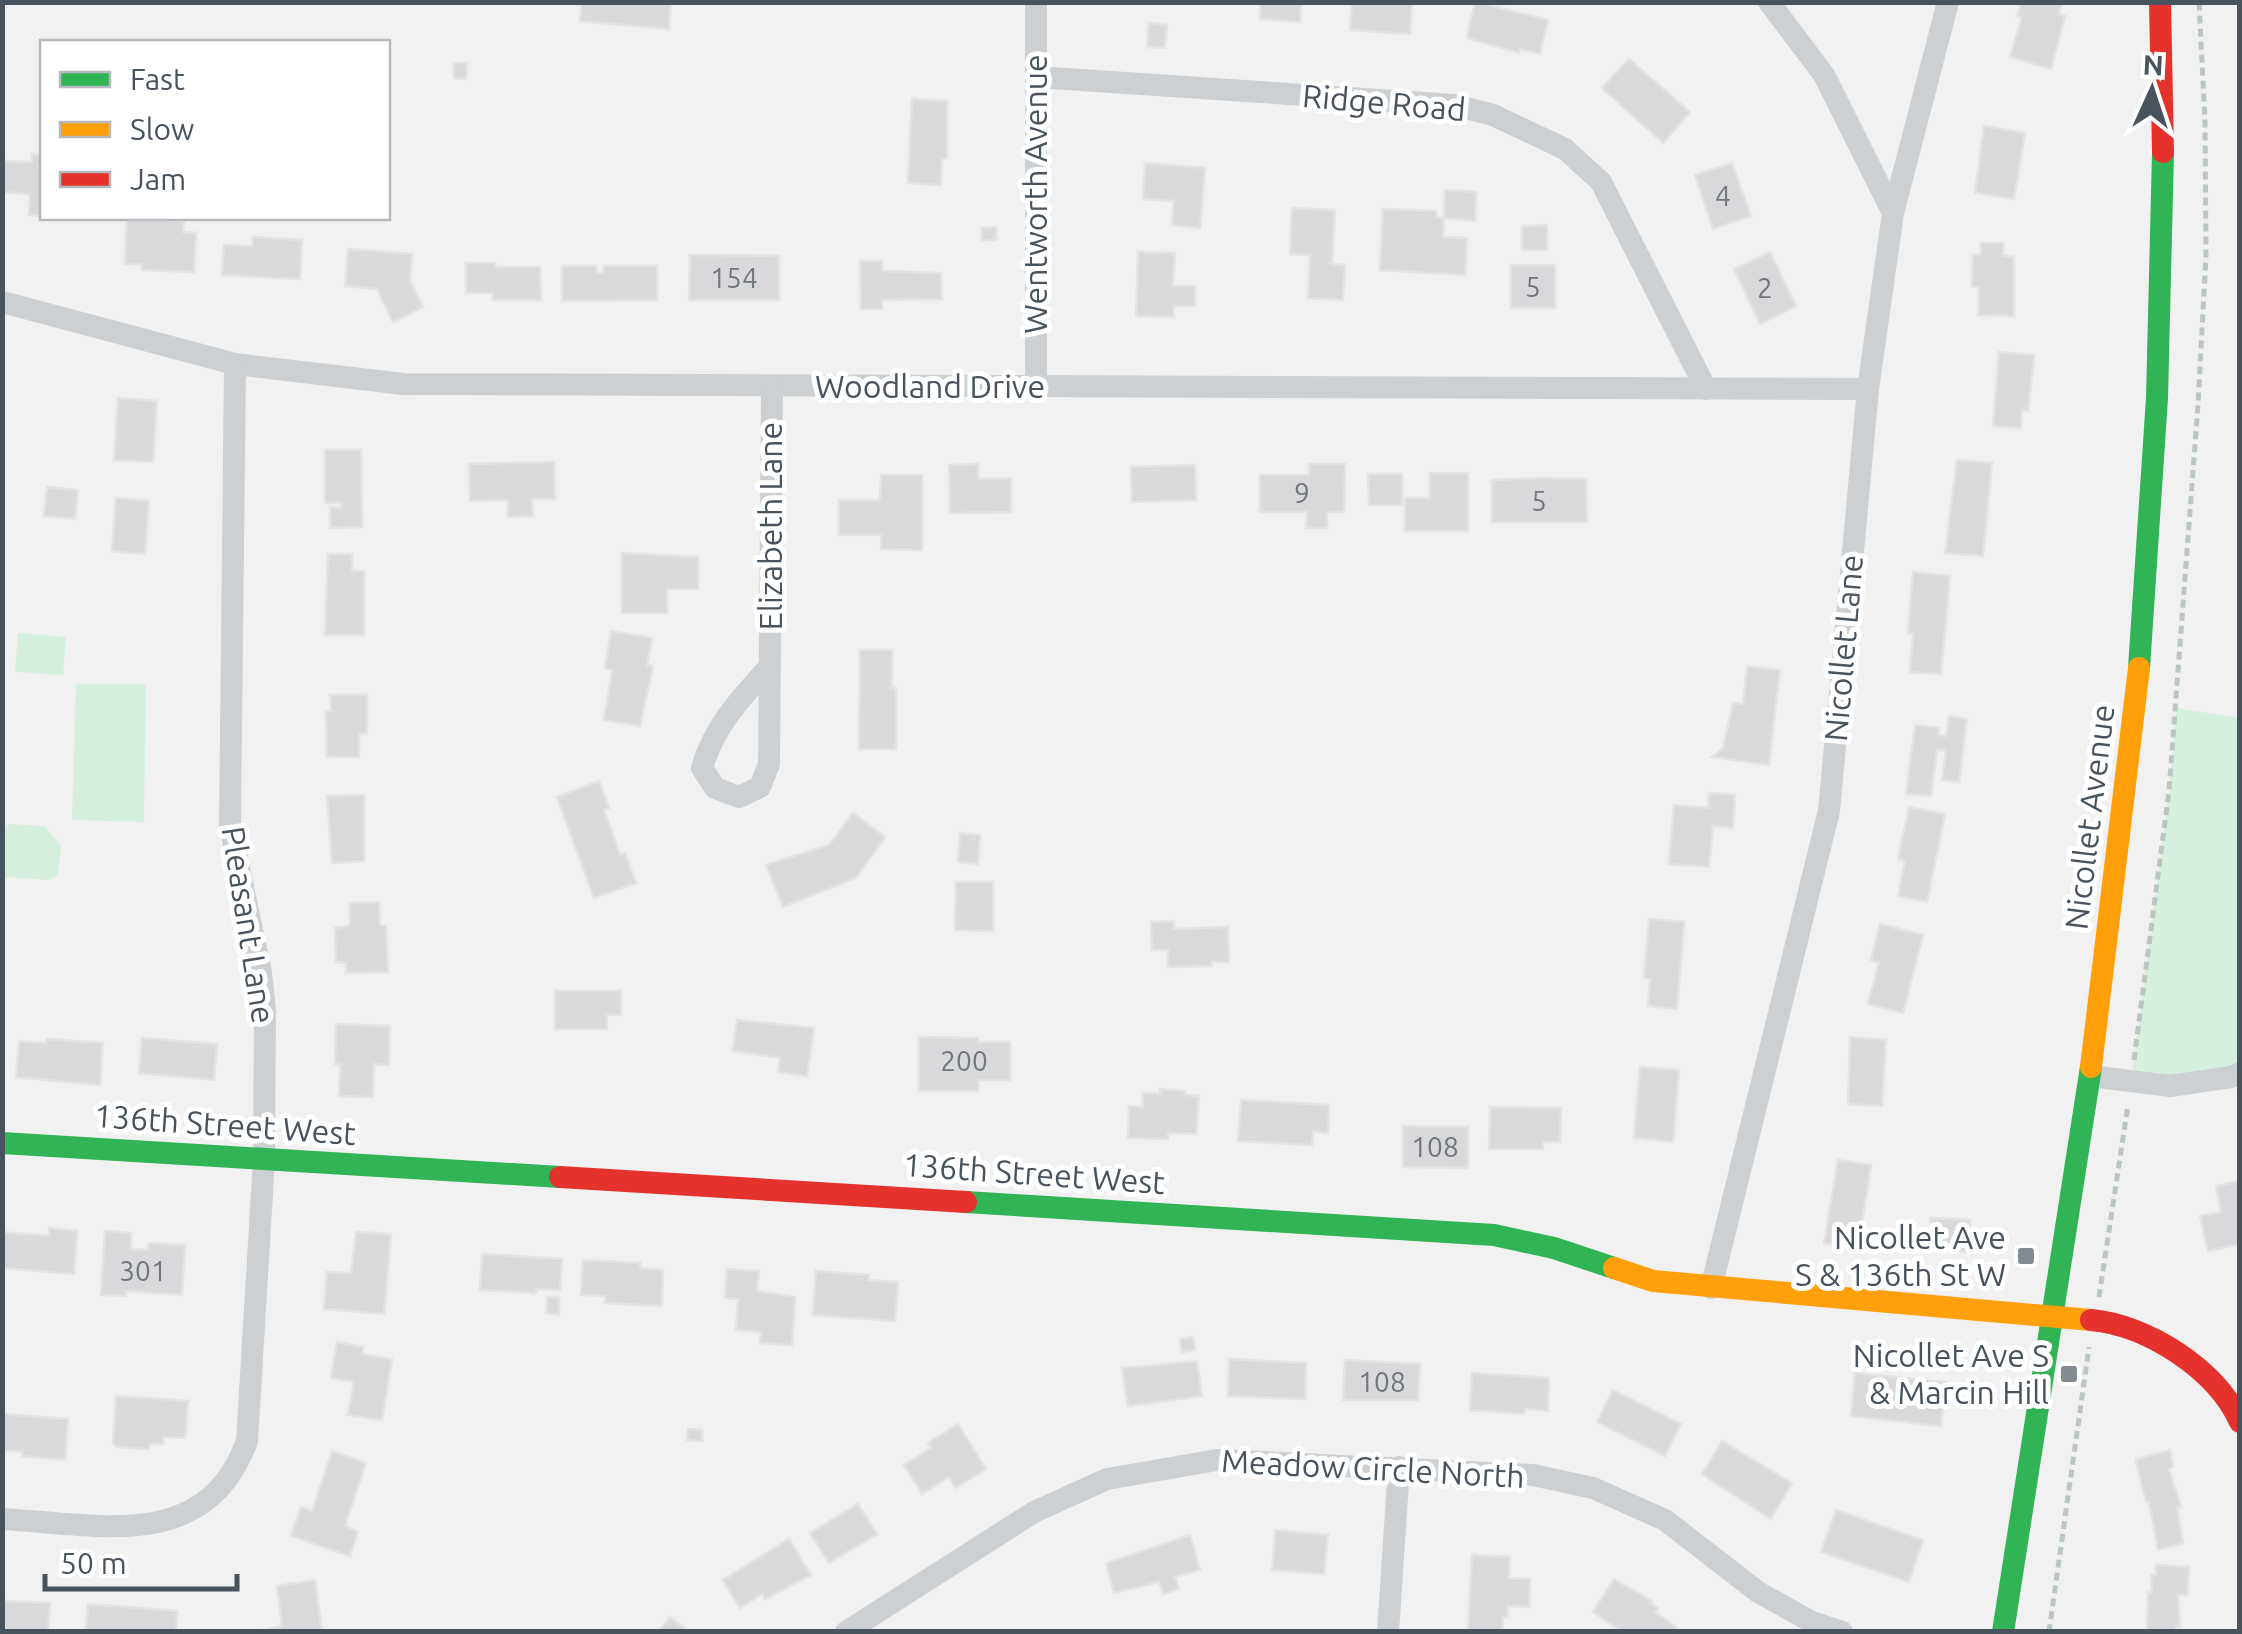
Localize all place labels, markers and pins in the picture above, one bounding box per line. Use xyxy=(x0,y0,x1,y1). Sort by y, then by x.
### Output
place label: Nicollet Ave S & 136th St W xyxy=(1795,1219,2006,1292)
marker: Nicollet Ave S & 136th St W xyxy=(2015,1245,2037,1267)
place label: Nicollet Ave S & Marcin Hill xyxy=(1853,1337,2049,1410)
marker: Nicollet Ave S & Marcin Hill xyxy=(2058,1363,2080,1385)

